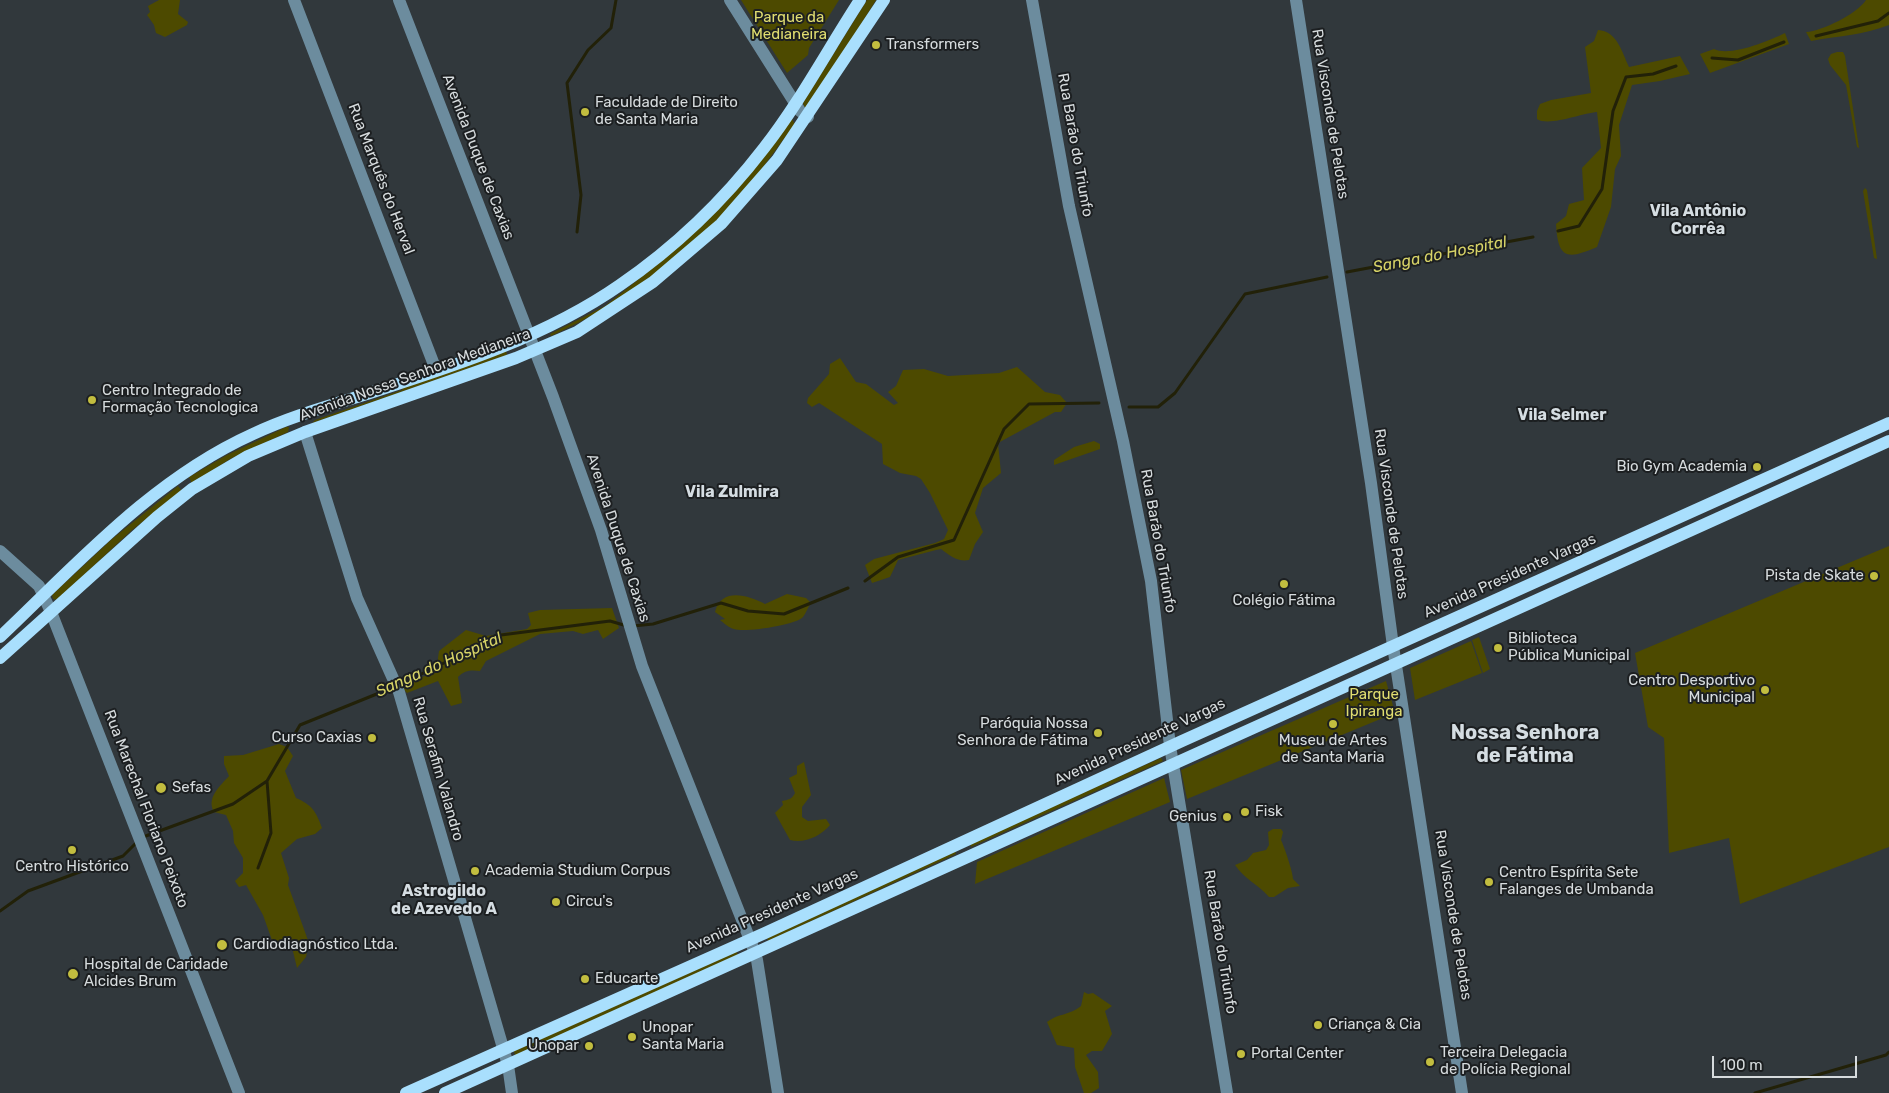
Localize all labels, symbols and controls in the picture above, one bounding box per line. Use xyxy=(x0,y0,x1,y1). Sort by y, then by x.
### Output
park label: Parque da Medianeira xyxy=(751,9,827,44)
street label: Rua Visconde de Pelotas xyxy=(1308,28,1352,200)
place label: Transformers xyxy=(886,36,979,54)
marker: Transformers xyxy=(870,39,882,51)
street label: Avenida Duque de Caxias xyxy=(438,72,518,242)
street label: Rua Barão do Triunfo xyxy=(1054,72,1096,218)
place label: Faculdade de Direito de Santa Maria xyxy=(595,94,738,129)
street label: Rua Marquês do Herval xyxy=(344,101,418,257)
marker: Faculdade de Direito de Santa Maria xyxy=(579,106,591,118)
district label: Vila Antônio Corrêa xyxy=(1650,201,1746,239)
water label: Sanga do Hospital xyxy=(1371,233,1509,277)
street label: Avenida Nossa Senhora Medianeira xyxy=(297,325,533,425)
place label: Centro Integrado de Formação Tecnologica xyxy=(102,382,258,417)
marker: Centro Integrado de Formação Tecnologica xyxy=(86,394,98,406)
district label: Vila Selmer xyxy=(1517,405,1607,425)
street label: Rua Visconde de Pelotas xyxy=(1370,428,1412,600)
street label: Avenida Duque de Caxias xyxy=(582,452,654,624)
place label: Bio Gym Academia xyxy=(1616,458,1747,476)
marker: Bio Gym Academia xyxy=(1751,461,1763,473)
street label: Rua Barão do Triunfo xyxy=(1137,468,1179,614)
district label: Vila Zulmira xyxy=(685,482,779,502)
street label: Avenida Presidente Vargas xyxy=(1421,530,1599,622)
place label: Pista de Skate xyxy=(1765,567,1864,585)
marker: Pista de Skate xyxy=(1868,570,1880,582)
marker: Colégio Fátima xyxy=(1278,578,1290,590)
place label: Colégio Fátima xyxy=(1232,592,1336,610)
water label: Sanga do Hospital xyxy=(373,629,505,701)
place label: Biblioteca Pública Municipal xyxy=(1508,630,1630,665)
marker: Biblioteca Pública Municipal xyxy=(1492,642,1504,654)
place label: Centro Desportivo Municipal xyxy=(1628,672,1755,707)
marker: Centro Desportivo Municipal xyxy=(1759,684,1771,696)
park label: Parque Ipiranga xyxy=(1346,686,1402,721)
street label: Avenida Presidente Vargas xyxy=(1052,694,1228,790)
street label: Rua Serafim Valandro xyxy=(409,695,467,843)
street label: Rua Marechal Floriano Peixoto xyxy=(100,708,192,910)
place label: Paróquia Nossa Senhora de Fátima xyxy=(957,715,1088,750)
marker: Museu de Artes de Santa Maria xyxy=(1327,718,1339,730)
district label: Nossa Senhora de Fátima xyxy=(1451,721,1599,768)
marker: Paróquia Nossa Senhora de Fátima xyxy=(1092,727,1104,739)
place label: Curso Caxias xyxy=(271,729,362,747)
marker: Curso Caxias xyxy=(366,732,378,744)
place label: Museu de Artes de Santa Maria xyxy=(1279,732,1387,767)
place label: Sefas xyxy=(172,779,211,797)
marker: Sefas xyxy=(154,781,168,795)
place label: Fisk xyxy=(1255,803,1283,821)
marker: Fisk xyxy=(1239,806,1251,818)
place label: Genius xyxy=(1169,808,1217,826)
marker: Genius xyxy=(1221,811,1233,823)
street label: Rua Visconde de Pelotas xyxy=(1431,829,1475,1001)
marker: Centro Histórico xyxy=(66,844,78,856)
place label: Centro Histórico xyxy=(15,858,129,876)
place label: Academia Studium Corpus xyxy=(485,862,671,880)
place label: Centro Espírita Sete Falanges de Umbanda xyxy=(1499,864,1654,899)
marker: Academia Studium Corpus xyxy=(469,865,481,877)
street label: Avenida Presidente Vargas xyxy=(683,865,861,957)
street label: Rua Barão do Triunfo xyxy=(1200,869,1240,1015)
marker: Centro Espírita Sete Falanges de Umbanda xyxy=(1483,876,1495,888)
district label: Astrogildo de Azevedo A xyxy=(391,881,497,919)
place label: Circu's xyxy=(566,893,613,911)
marker: Circu's xyxy=(550,896,562,908)
place label: Cardiodiagnóstico Ltda. xyxy=(233,936,398,954)
marker: Cardiodiagnóstico Ltda. xyxy=(215,938,229,952)
place label: Hospital de Caridade Alcides Brum xyxy=(84,956,228,991)
marker: Hospital de Caridade Alcides Brum xyxy=(66,967,80,981)
place label: Educarte xyxy=(595,970,658,988)
marker: Educarte xyxy=(579,973,591,985)
place label: Criança & Cia xyxy=(1328,1016,1421,1034)
place label: Unopar Santa Maria xyxy=(642,1019,724,1054)
marker: Criança & Cia xyxy=(1312,1019,1324,1031)
marker: Unopar Santa Maria xyxy=(626,1031,638,1043)
place label: Unopar xyxy=(528,1037,579,1055)
marker: Unopar xyxy=(583,1040,595,1052)
place label: Terceira Delegacia de Polícia Regional xyxy=(1440,1044,1571,1079)
place label: Portal Center xyxy=(1251,1045,1344,1063)
scale bar xyxy=(1714,1046,1859,1078)
marker: Portal Center xyxy=(1235,1048,1247,1060)
marker: Terceira Delegacia de Polícia Regional xyxy=(1424,1056,1436,1068)
text: 100 m xyxy=(1720,1056,1762,1074)

